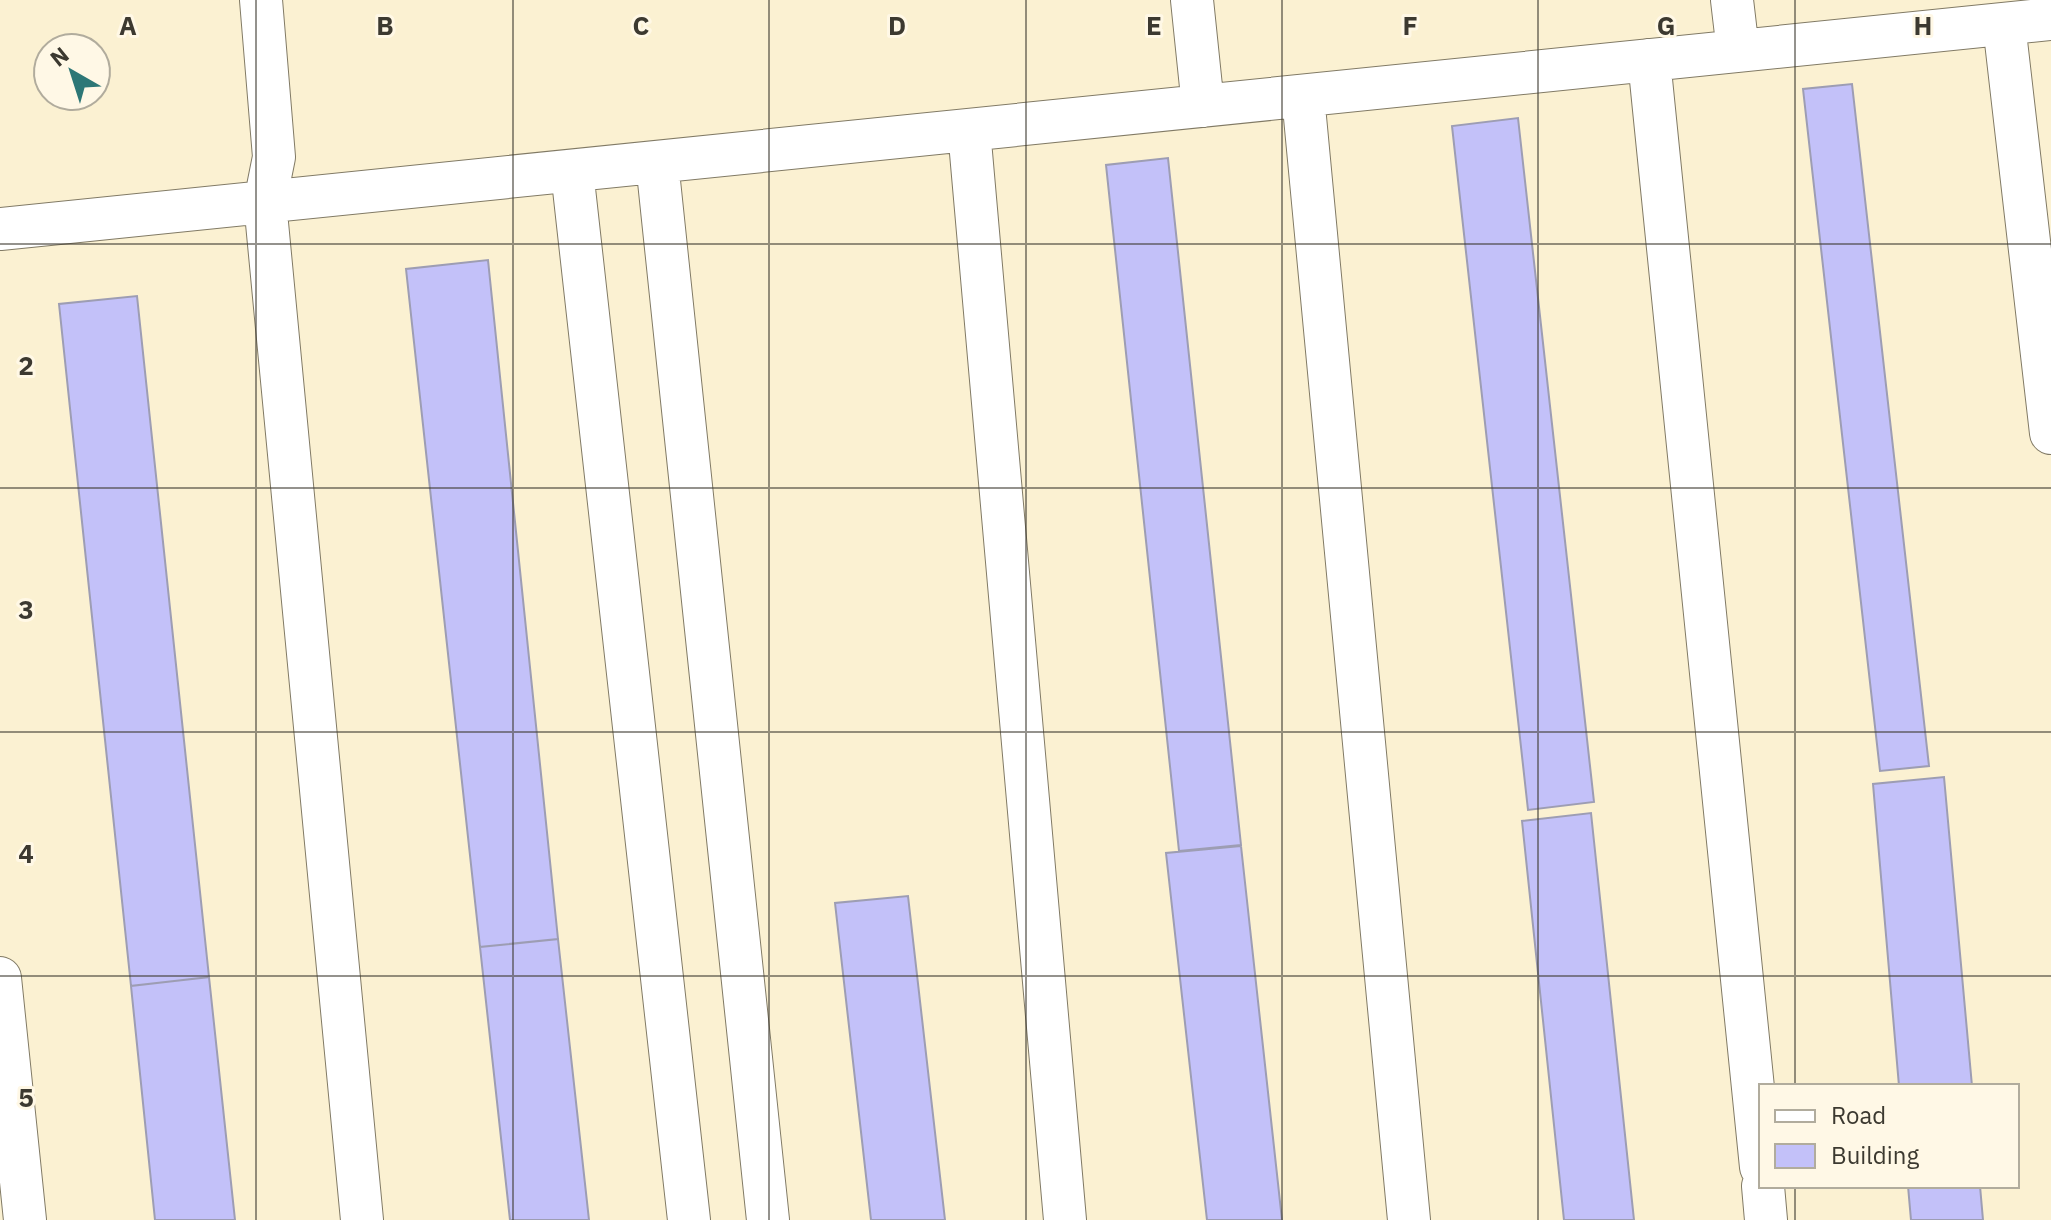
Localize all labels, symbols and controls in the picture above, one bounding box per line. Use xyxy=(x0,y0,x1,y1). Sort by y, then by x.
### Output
text: A xyxy=(119,8,137,42)
text: B xyxy=(376,8,394,42)
text: C xyxy=(633,8,650,42)
text: D xyxy=(888,8,906,42)
text: E xyxy=(1146,8,1162,42)
text: F xyxy=(1402,8,1418,42)
text: G xyxy=(1657,8,1675,42)
text: H xyxy=(1914,8,1932,42)
north arrow xyxy=(32,32,112,112)
text: N xyxy=(44,40,74,72)
text: 2 xyxy=(18,348,34,382)
text: 3 xyxy=(18,592,34,626)
text: 4 xyxy=(18,836,34,870)
text: 5 xyxy=(18,1080,34,1114)
legend xyxy=(1759,1084,2019,1188)
text: Road xyxy=(1831,1099,1886,1131)
text: Building xyxy=(1831,1139,1919,1171)

